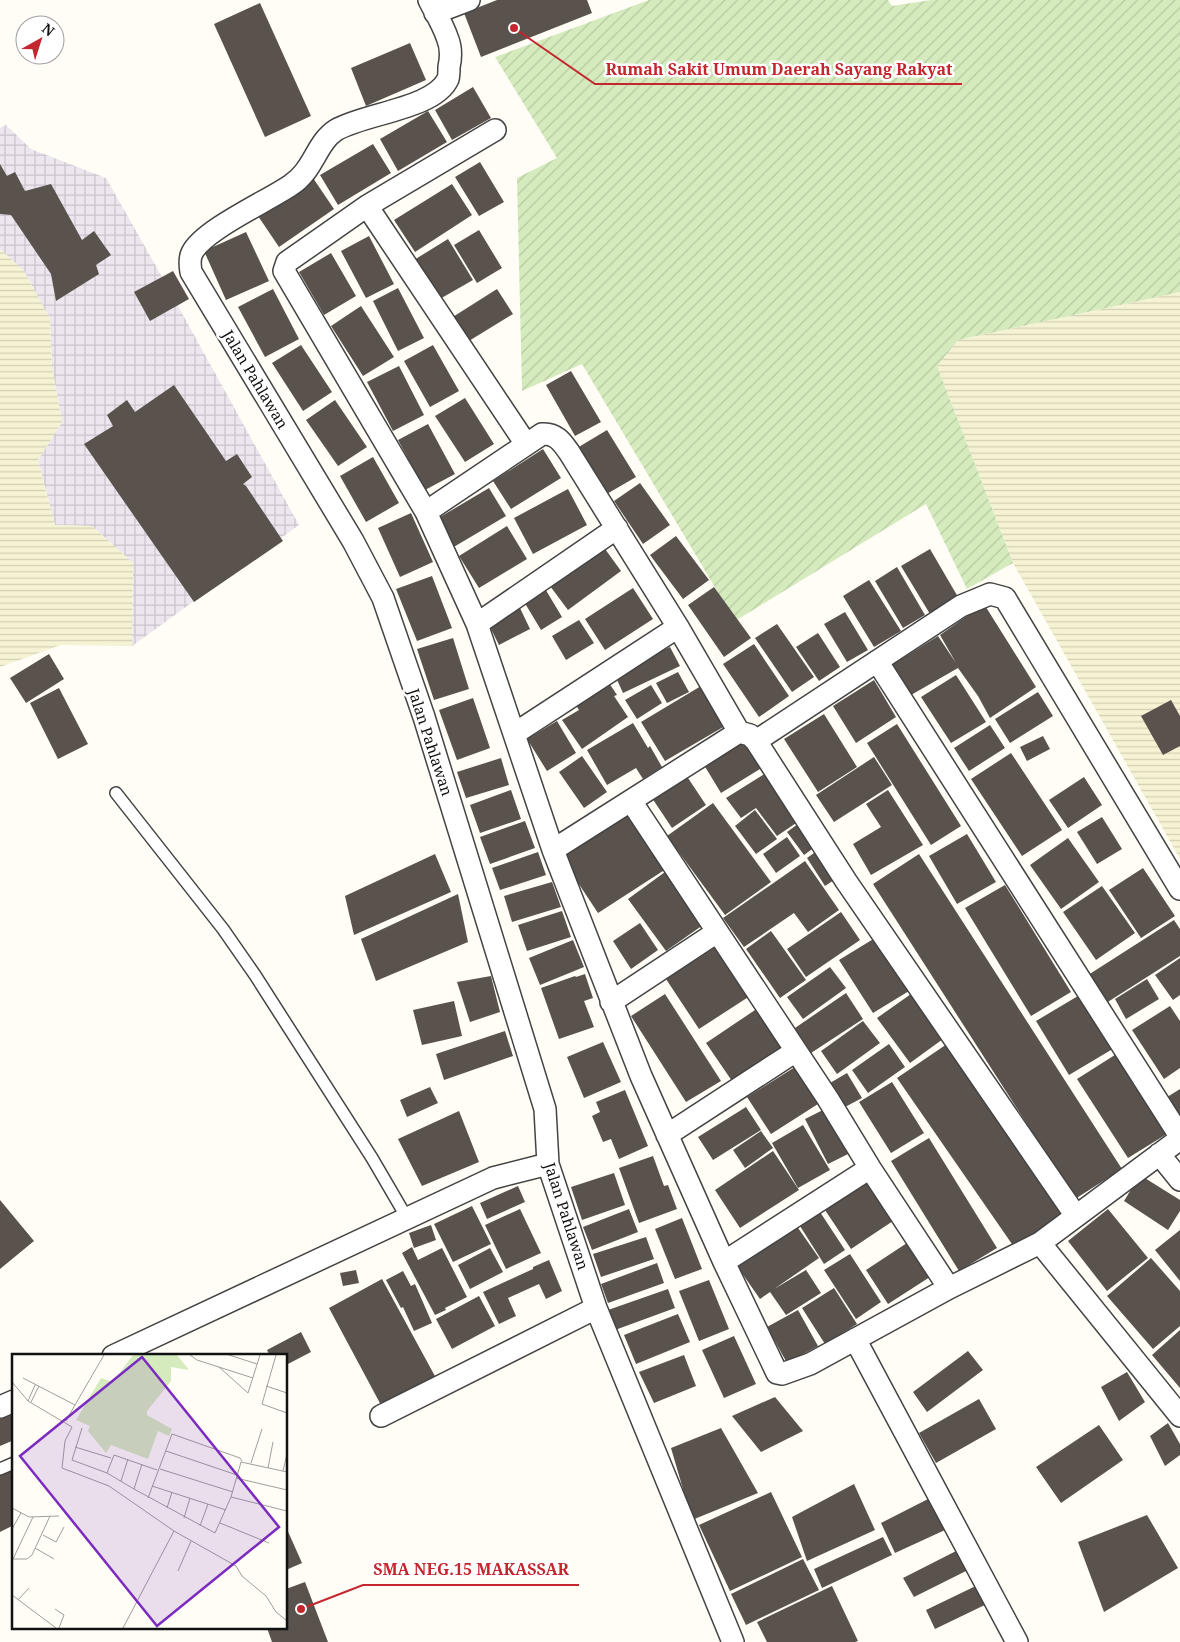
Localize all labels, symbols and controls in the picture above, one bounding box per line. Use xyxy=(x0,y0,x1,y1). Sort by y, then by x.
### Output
north arrow xyxy=(15,15,65,65)
text: N xyxy=(38,19,59,40)
callout: Rumah Sakit Umum Daerah Sayang Rakyat xyxy=(595,53,962,84)
text: Rumah Sakit Umum Daerah Sayang Rakyat xyxy=(605,58,953,80)
street label: Jalan Pahlawan xyxy=(218,325,293,432)
street label: Jalan Pahlawan xyxy=(404,685,458,798)
street label: Jalan Pahlawan xyxy=(540,1159,594,1272)
inset map xyxy=(12,1354,288,1630)
callout: SMA NEG.15 MAKASSAR xyxy=(363,1554,579,1585)
text: SMA NEG.15 MAKASSAR xyxy=(373,1558,569,1580)

